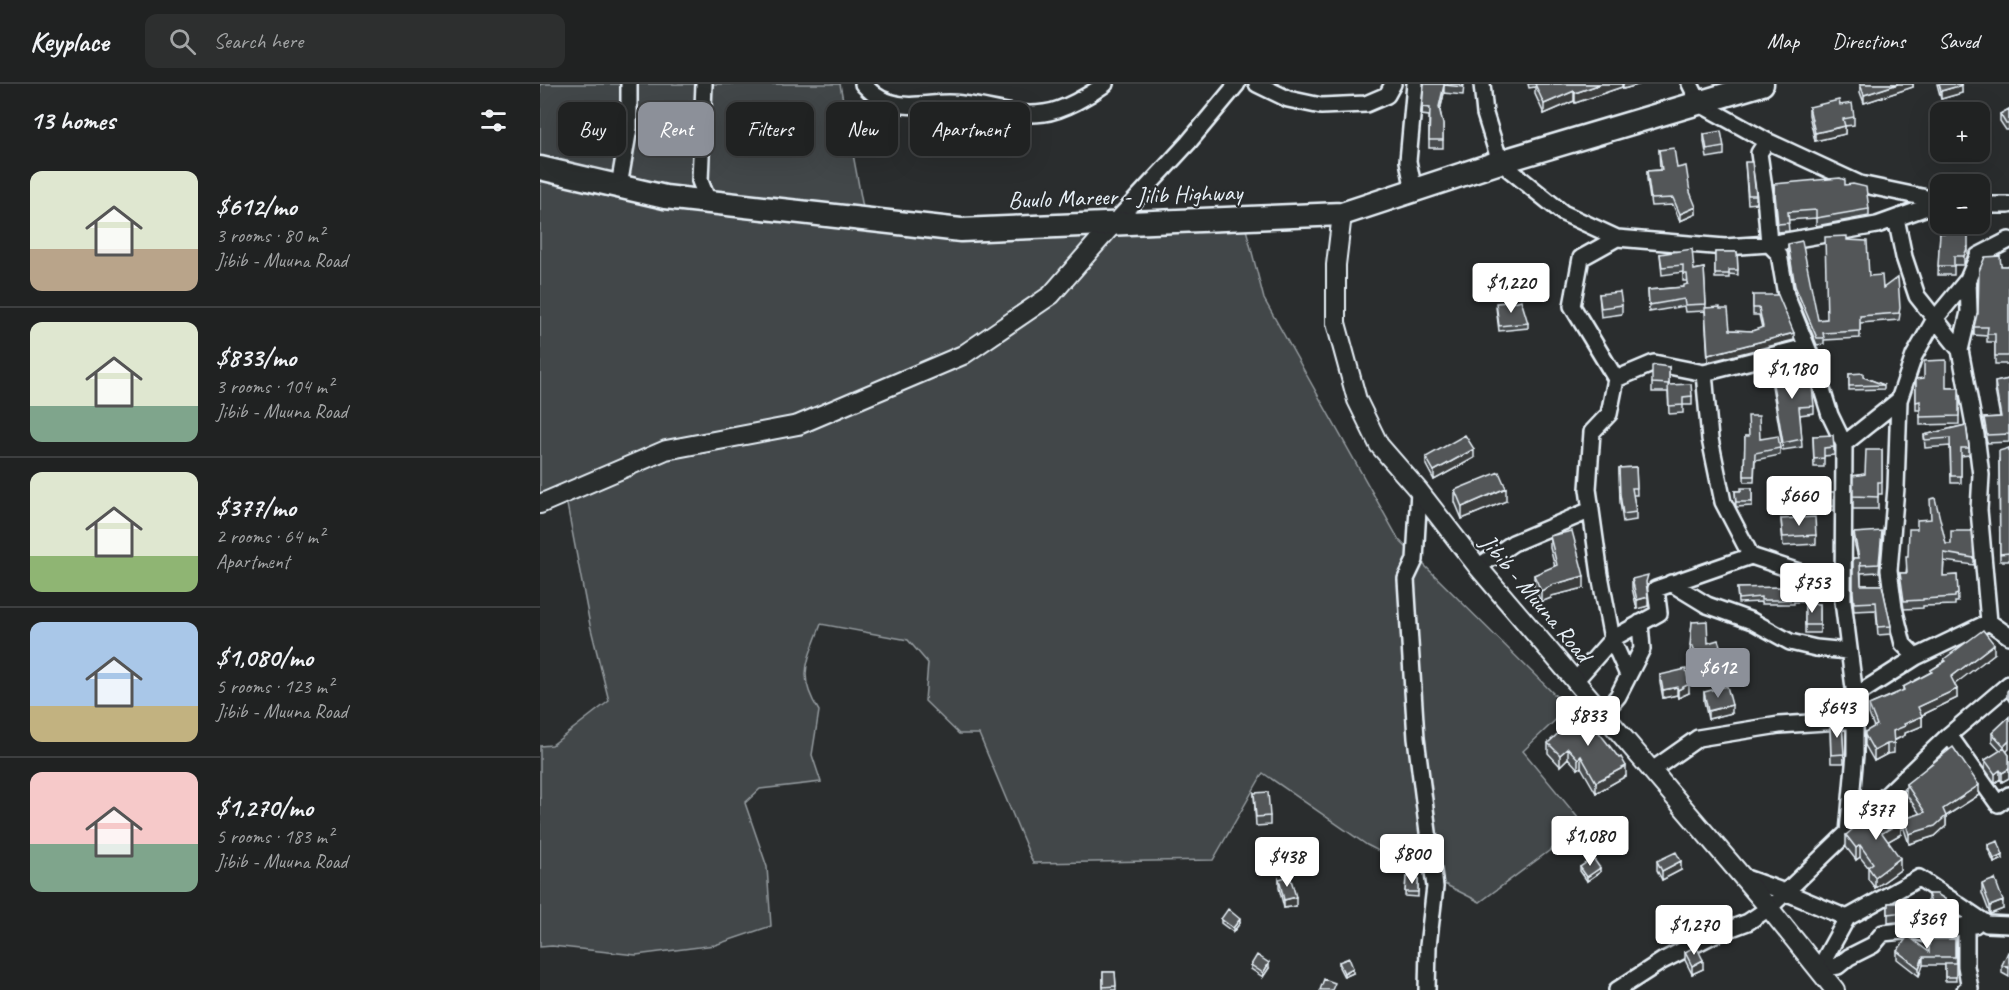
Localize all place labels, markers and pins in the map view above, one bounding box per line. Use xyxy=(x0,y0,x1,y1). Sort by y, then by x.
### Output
pin: $1,220 xyxy=(1462,263,1560,314)
pin: $1,180 xyxy=(1743,349,1841,400)
pin: $660 xyxy=(1763,476,1835,527)
pin: $753 xyxy=(1776,563,1848,614)
pin: $612 xyxy=(1682,648,1754,699)
pin: $643 xyxy=(1801,688,1873,739)
pin: $833 xyxy=(1552,696,1624,747)
pin: $377 xyxy=(1840,790,1912,841)
pin: $1,080 xyxy=(1541,816,1639,867)
pin: $800 xyxy=(1376,834,1448,885)
pin: $438 xyxy=(1251,837,1323,888)
pin: $369 xyxy=(1891,899,1963,950)
pin: $1,270 xyxy=(1645,905,1743,956)

